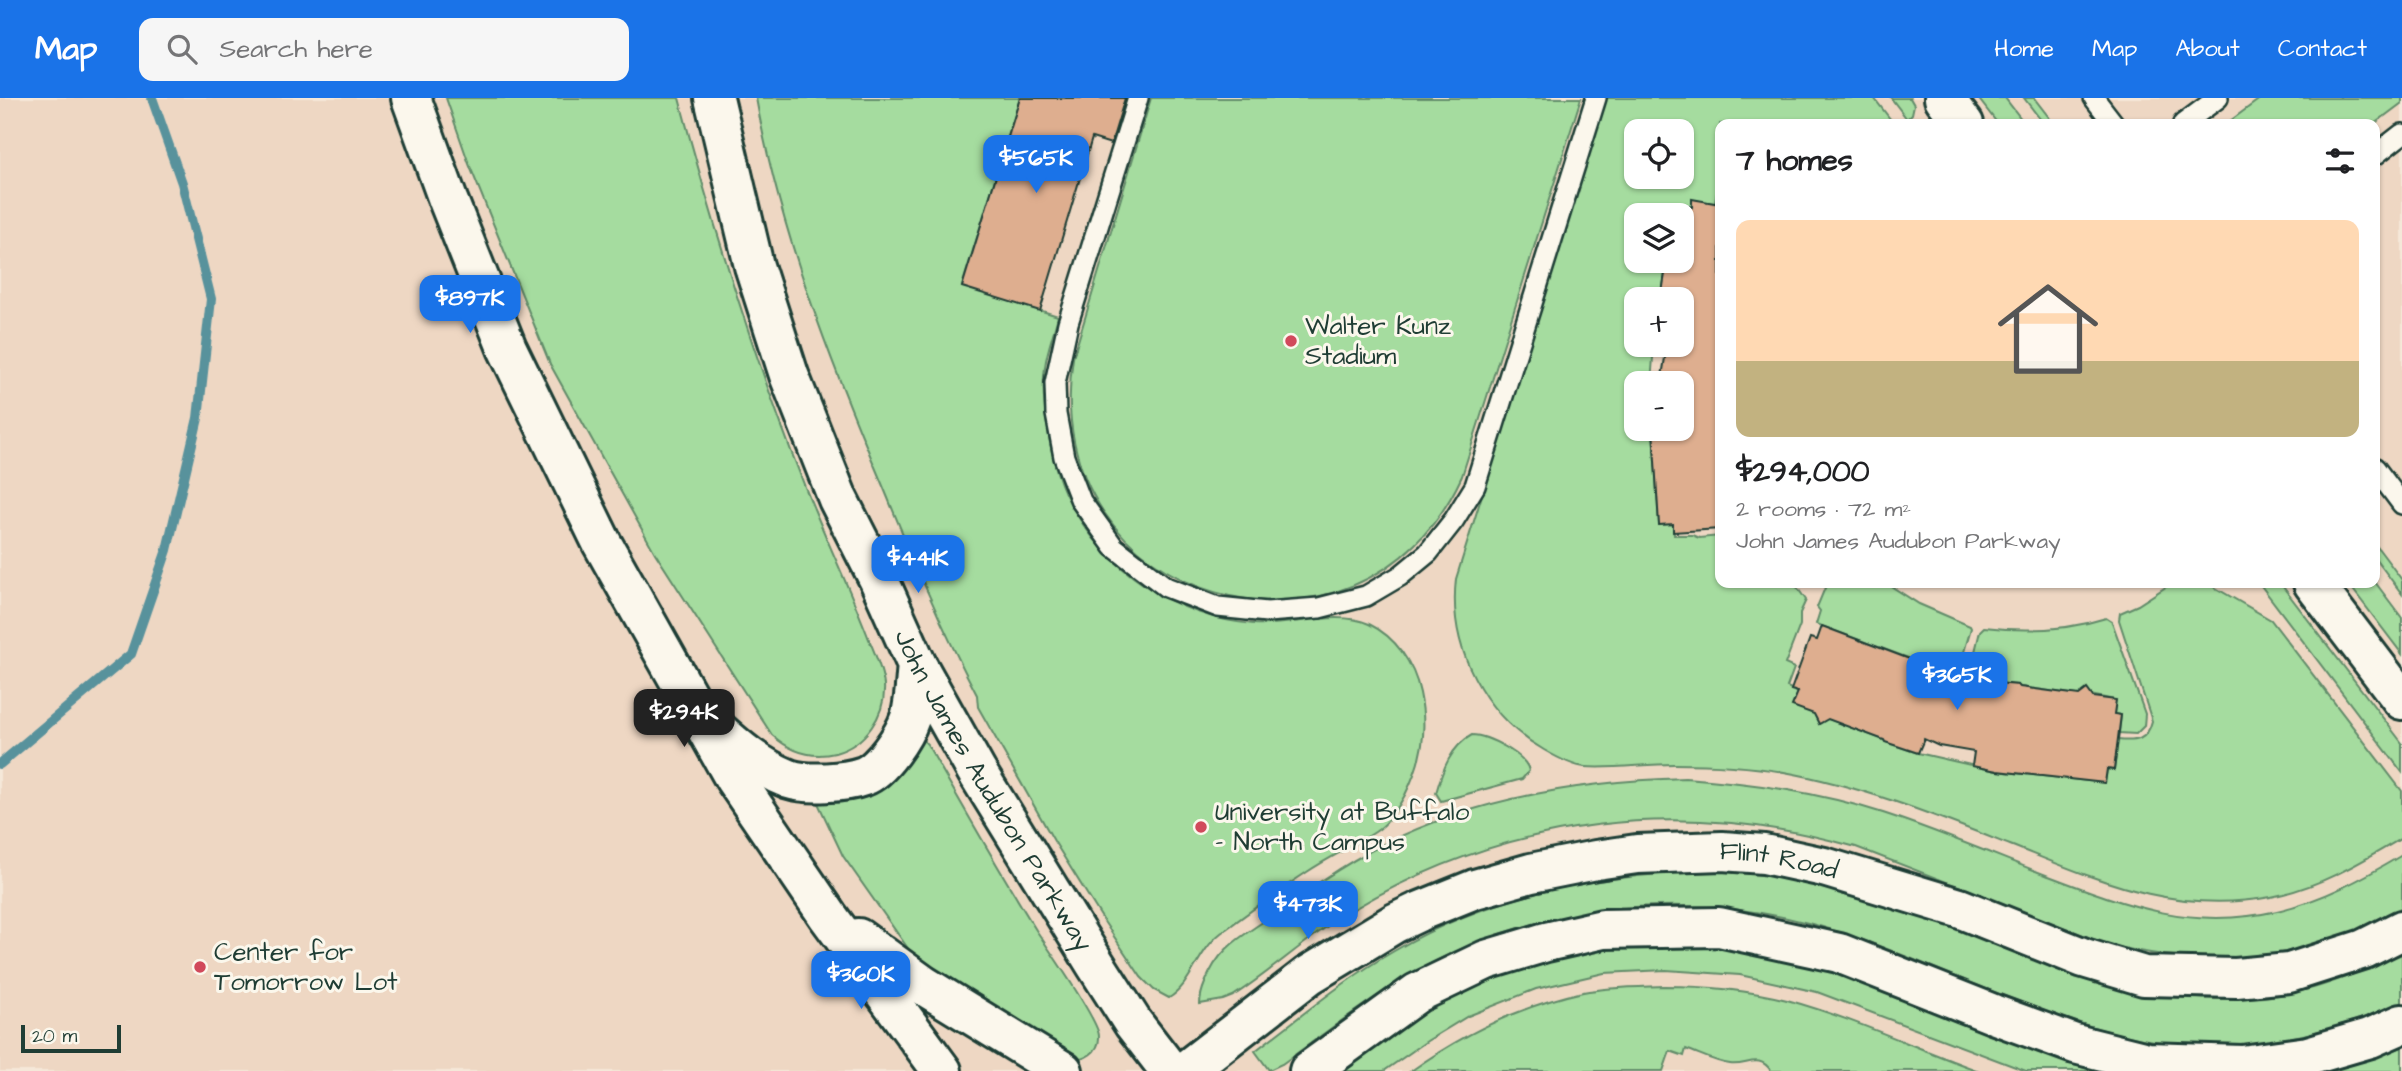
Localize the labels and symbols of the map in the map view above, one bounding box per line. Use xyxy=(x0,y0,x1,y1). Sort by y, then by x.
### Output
pin: $565K xyxy=(987,136,1085,195)
pin: $897K xyxy=(421,275,519,335)
place label: Walter Kunz Stadium xyxy=(1305,308,1451,374)
marker: Walter Kunz Stadium xyxy=(1283,333,1299,349)
pin: $441K xyxy=(869,536,967,595)
street label: John James Audubon Parkway xyxy=(885,624,1101,959)
pin: $365K xyxy=(1908,652,2006,712)
pin: $294K xyxy=(635,690,733,749)
place label: University at Buffalo - North Campus xyxy=(1215,794,1470,860)
marker: University at Buffalo - North Campus xyxy=(1193,819,1209,835)
street label: Flint Road xyxy=(1719,833,1843,888)
pin: $473K xyxy=(1259,882,1357,941)
place label: Center for Tomorrow Lot xyxy=(214,934,398,1000)
pin: $360K xyxy=(812,951,910,1011)
marker: Center for Tomorrow Lot xyxy=(192,959,208,975)
scale bar xyxy=(21,1022,121,1054)

